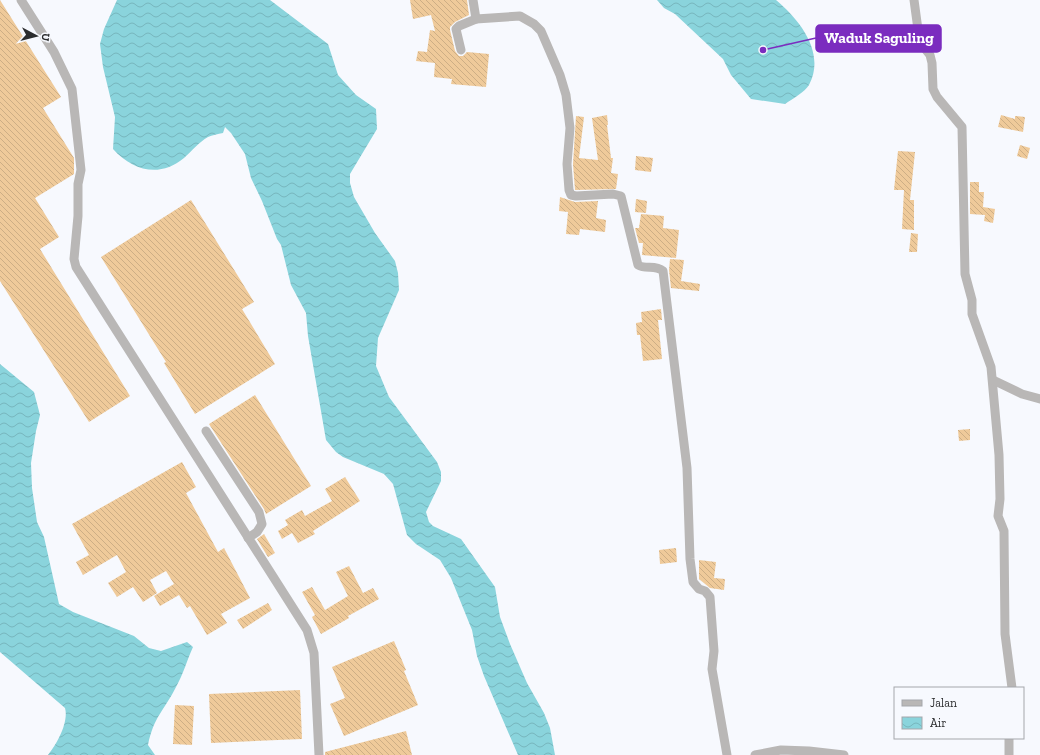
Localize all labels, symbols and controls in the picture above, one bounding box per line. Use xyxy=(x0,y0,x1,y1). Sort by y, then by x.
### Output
north arrow xyxy=(16,16,56,56)
callout: Waduk Saguling xyxy=(816,25,941,52)
text: Waduk Saguling xyxy=(824,29,934,47)
text: U xyxy=(38,32,52,42)
legend xyxy=(894,687,1024,739)
text: Jalan xyxy=(930,696,957,710)
text: Air xyxy=(930,716,946,730)

